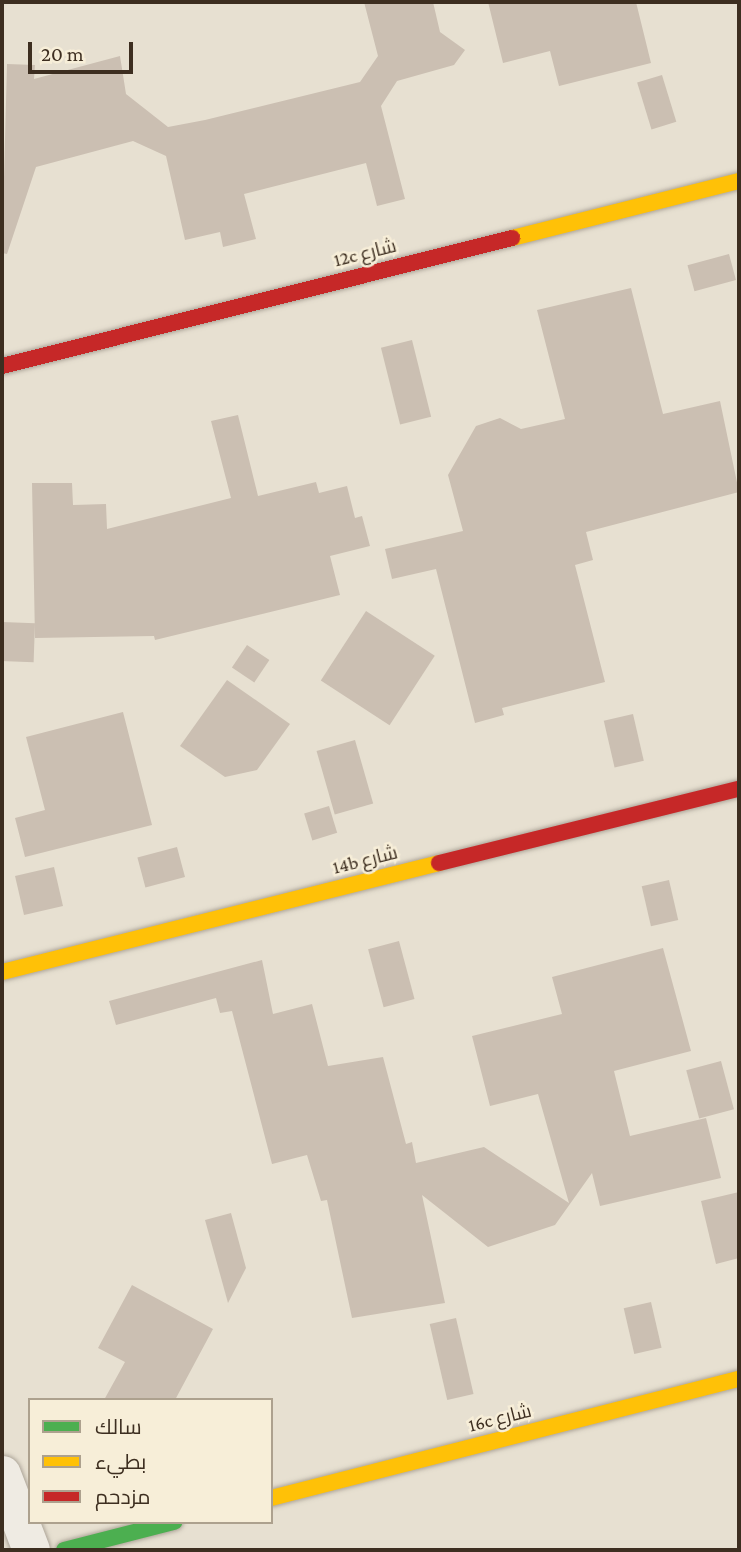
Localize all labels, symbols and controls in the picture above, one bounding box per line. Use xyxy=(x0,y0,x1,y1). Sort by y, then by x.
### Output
scale bar xyxy=(32,28,136,72)
text: 20 m xyxy=(41,42,84,66)
street label: 12c شارع xyxy=(331,234,399,272)
street label: 14b شارع xyxy=(330,841,400,879)
legend xyxy=(28,1398,273,1524)
street label: 16c شارع xyxy=(466,1399,534,1437)
text: سالك xyxy=(95,1415,142,1439)
text: بطيء xyxy=(95,1450,146,1474)
text: مزدحم xyxy=(95,1485,150,1509)

